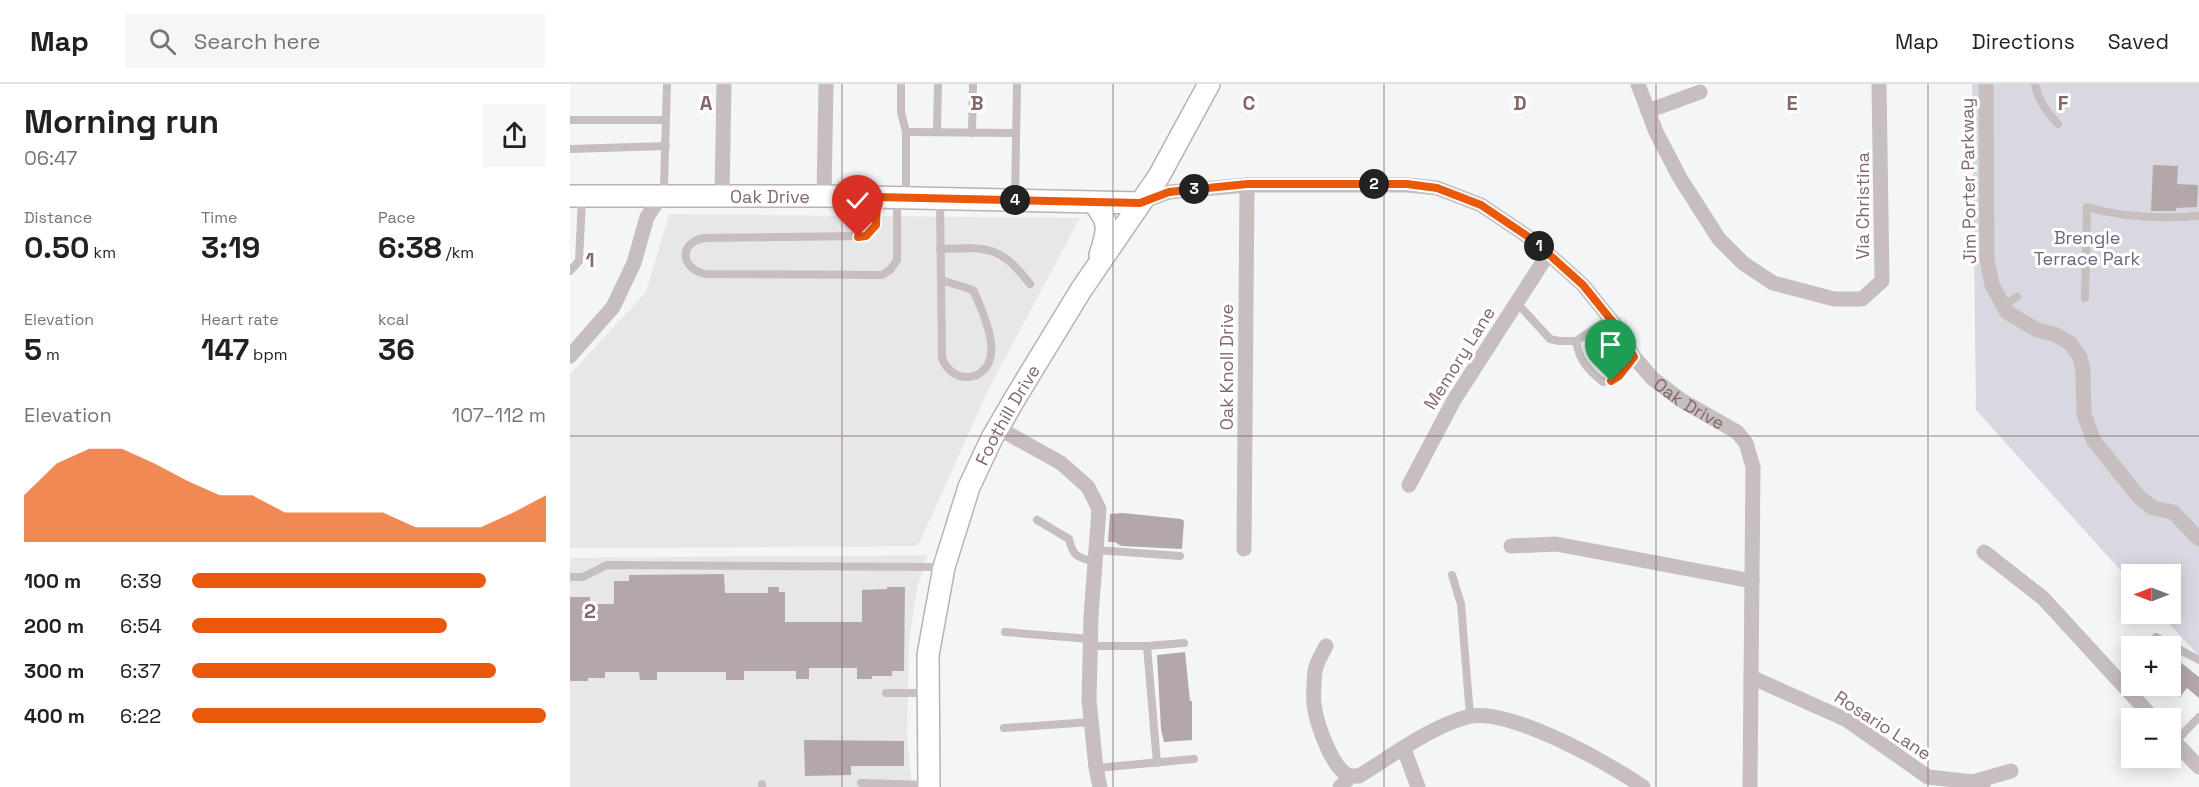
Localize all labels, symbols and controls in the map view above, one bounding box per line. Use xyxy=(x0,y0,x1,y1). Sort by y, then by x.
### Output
search box xyxy=(125,14,545,68)
text: Map xyxy=(30,23,89,59)
icon: search xyxy=(146,25,179,58)
text: Search here xyxy=(194,27,321,55)
text: Map xyxy=(1895,28,1939,55)
text: Directions xyxy=(1972,28,2075,55)
text: Saved xyxy=(2108,28,2169,55)
text: A xyxy=(700,90,713,116)
text: B xyxy=(970,90,984,116)
text: C xyxy=(1243,90,1256,116)
text: D xyxy=(1513,90,1527,116)
text: E xyxy=(1786,90,1798,116)
text: F xyxy=(2058,90,2069,116)
street label: Jim Porter Parkway xyxy=(1955,98,1981,264)
text: Morning run xyxy=(24,101,219,143)
button: share xyxy=(483,104,546,167)
text: 06:47 xyxy=(24,145,77,171)
street label: Via Christina xyxy=(1851,152,1874,260)
pin: 2 xyxy=(1359,169,1389,199)
text: 2 xyxy=(1369,173,1379,194)
pin: 3 xyxy=(1179,174,1209,204)
pin xyxy=(832,175,883,237)
text: 3 xyxy=(1189,178,1199,199)
icon: check xyxy=(841,184,874,217)
street label: Oak Drive xyxy=(730,185,810,208)
pin: 4 xyxy=(1000,185,1030,215)
text: 4 xyxy=(1010,189,1020,210)
text: Distance xyxy=(24,207,92,228)
text: Time xyxy=(201,207,237,228)
text: Pace xyxy=(378,207,415,228)
park label: Brengle Terrace Park xyxy=(2034,226,2140,270)
text: 0.50 xyxy=(24,228,89,267)
text: 3:19 xyxy=(201,228,260,267)
text: 6:38 xyxy=(378,228,442,267)
pin: 1 xyxy=(1524,231,1554,261)
text: 1 xyxy=(1535,235,1543,256)
text: km xyxy=(89,242,116,263)
text: /km xyxy=(442,242,474,263)
text: 1 xyxy=(585,247,595,273)
street label: Memory Lane xyxy=(1418,302,1500,414)
street label: Oak Knoll Drive xyxy=(1215,304,1238,430)
text: Elevation xyxy=(24,309,94,330)
text: Heart rate xyxy=(201,309,279,330)
text: kcal xyxy=(378,309,409,330)
pin xyxy=(1585,319,1636,381)
icon: arrive xyxy=(1594,328,1627,361)
text: 5 xyxy=(24,330,42,369)
text: 147 xyxy=(201,330,249,369)
text: 36 xyxy=(378,330,415,369)
text: m xyxy=(42,344,60,365)
text: bpm xyxy=(249,344,287,365)
street label: Foothill Drive xyxy=(970,360,1044,469)
street label: Oak Drive xyxy=(1649,372,1729,434)
text: Elevation xyxy=(24,402,112,428)
text: 107–112 m xyxy=(452,402,546,428)
north arrow xyxy=(2121,564,2181,624)
map controls xyxy=(2121,564,2181,768)
text: 100 m xyxy=(24,568,81,594)
text: 6:39 xyxy=(120,568,162,594)
text: 2 xyxy=(584,598,596,624)
text: 200 m xyxy=(24,613,84,639)
text: 6:54 xyxy=(120,613,162,639)
button: + xyxy=(2121,636,2181,696)
text: 300 m xyxy=(24,658,84,684)
text: 6:37 xyxy=(120,658,161,684)
street label: Rosario Lane xyxy=(1830,685,1936,765)
text: 400 m xyxy=(24,703,85,729)
text: 6:22 xyxy=(120,703,161,729)
button: − xyxy=(2121,708,2181,768)

